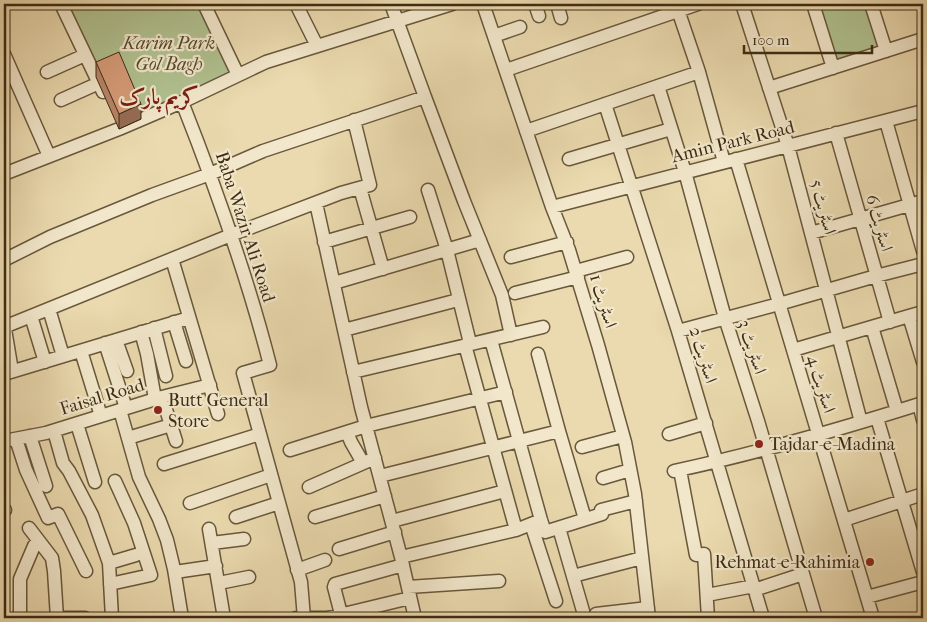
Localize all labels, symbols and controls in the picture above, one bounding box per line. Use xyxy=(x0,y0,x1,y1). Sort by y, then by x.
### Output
scale bar xyxy=(744,22,872,54)
text: 100 m xyxy=(752,31,790,49)
park label: Karim Park Gol Bagh xyxy=(121,33,215,75)
district label: کریم پارک xyxy=(119,84,199,116)
street label: Amin Park Road xyxy=(668,117,797,168)
street label: Baba Wazir Ali Road xyxy=(211,149,279,305)
street label: اسٹریٹ 5 xyxy=(805,177,840,237)
street label: اسٹریٹ 6 xyxy=(860,192,897,254)
street label: اسٹریٹ 1 xyxy=(584,272,621,331)
street label: اسٹریٹ 3 xyxy=(732,317,771,377)
street label: اسٹریٹ 2 xyxy=(684,324,722,386)
street label: اسٹریٹ 4 xyxy=(801,353,840,416)
street label: Faisal Road xyxy=(57,374,147,420)
place label: Butt General Store xyxy=(168,390,268,432)
marker: Butt General Store xyxy=(152,404,164,416)
place label: Tajdar-e-Madina xyxy=(769,434,896,455)
marker: Tajdar-e-Madina xyxy=(753,438,765,450)
place label: Rehmat-e-Rahimia xyxy=(715,552,861,573)
marker: Rehmat-e-Rahimia xyxy=(864,556,876,568)

